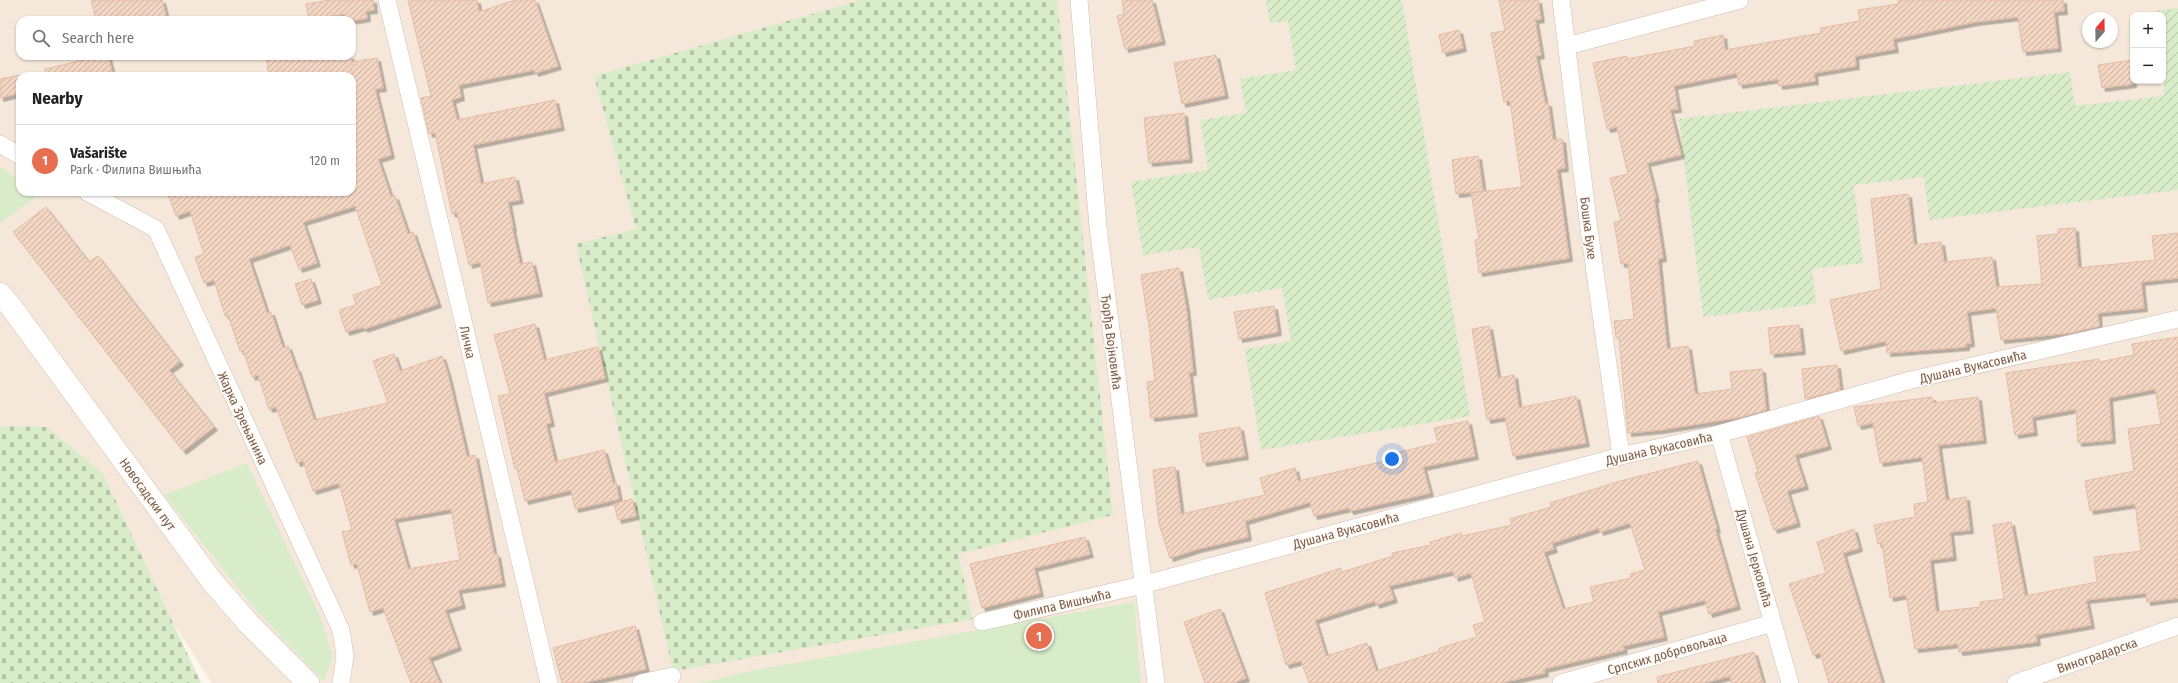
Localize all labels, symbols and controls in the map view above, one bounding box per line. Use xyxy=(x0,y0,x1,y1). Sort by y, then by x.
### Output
north arrow xyxy=(2082,12,2118,48)
map controls xyxy=(2130,12,2166,84)
button: + xyxy=(2130,12,2166,48)
search box xyxy=(16,16,356,60)
icon: search xyxy=(30,27,52,49)
text: Search here xyxy=(62,29,134,47)
button: − xyxy=(2130,48,2166,84)
text: Nearby xyxy=(32,88,83,109)
text: Vašarište xyxy=(70,144,127,162)
text: 1 xyxy=(42,153,48,168)
text: 120 m xyxy=(309,153,340,168)
text: Park · Филипа Вишњића xyxy=(70,162,202,177)
street label: Бошка Бухе xyxy=(1577,196,1600,260)
street label: Ђорђа Војновића xyxy=(1098,293,1125,391)
street label: Личка xyxy=(456,324,479,360)
street label: Душана Вукасовића xyxy=(1917,347,2028,386)
street label: Жарка Зрењанина xyxy=(214,369,271,467)
street label: Душана Вукасовића xyxy=(1603,429,1714,468)
your location xyxy=(1382,449,1402,469)
street label: Новосадски пут xyxy=(116,455,179,534)
street label: Душана Јерковића xyxy=(1733,506,1776,609)
street label: Душана Вукасовића xyxy=(1291,509,1401,552)
street label: Филипа Вишњића xyxy=(1012,586,1112,623)
pin: 1 xyxy=(1026,621,1052,651)
street label: Српских добровољаца xyxy=(1606,629,1729,678)
street label: Виноградарска xyxy=(2055,635,2139,676)

